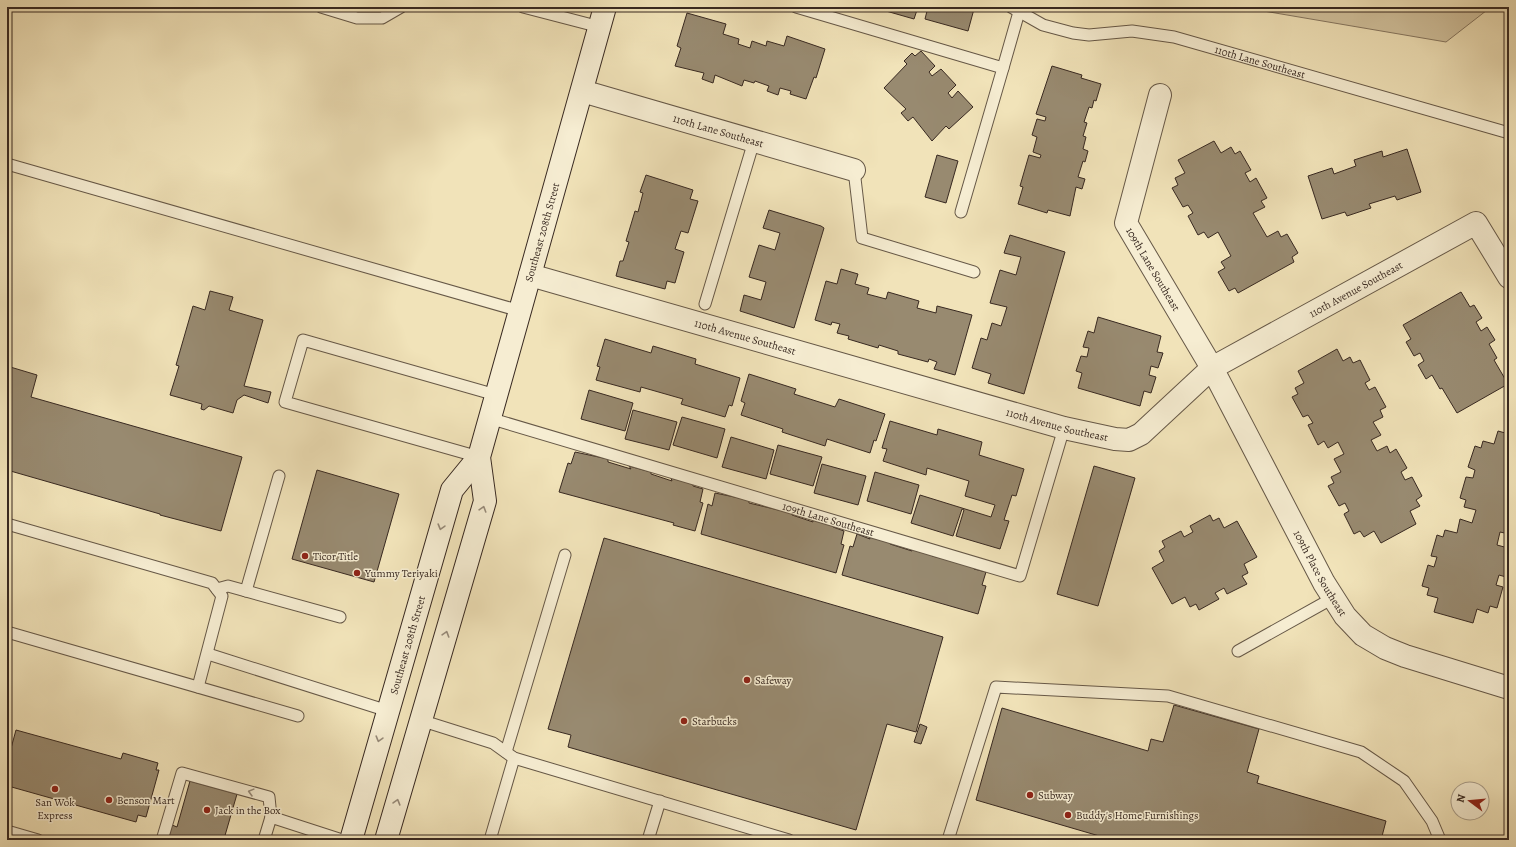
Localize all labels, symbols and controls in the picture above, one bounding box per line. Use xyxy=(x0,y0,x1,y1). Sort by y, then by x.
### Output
street label: 110th Lane Southeast xyxy=(1213,42,1307,82)
street label: 110th Lane Southeast xyxy=(671,111,766,151)
street label: Southeast 208th Street xyxy=(521,181,564,284)
street label: 109th Lane Southeast xyxy=(1122,225,1184,314)
street label: 110th Avenue Southeast xyxy=(1306,258,1406,321)
street label: 110th Avenue Southeast xyxy=(693,316,798,359)
street label: 110th Avenue Southeast xyxy=(1004,405,1110,445)
street label: 109th Lane Southeast xyxy=(781,499,876,540)
one-way arrow xyxy=(478,506,487,513)
one-way arrow xyxy=(437,523,446,530)
street label: 109th Place Southeast xyxy=(1290,528,1350,620)
place label: Ticor Title xyxy=(313,549,358,564)
marker: Ticor Title xyxy=(300,551,310,561)
place label: Yummy Teriyaki xyxy=(364,566,438,581)
marker: Yummy Teriyaki xyxy=(352,568,362,578)
street label: Southeast 208th Street xyxy=(386,594,429,696)
one-way arrow xyxy=(441,630,450,637)
place label: Safeway xyxy=(755,673,792,688)
marker: Safeway xyxy=(742,675,752,685)
place label: Starbucks xyxy=(692,714,737,729)
marker: Starbucks xyxy=(679,716,689,726)
one-way arrow xyxy=(376,736,384,742)
north arrow xyxy=(1450,781,1490,821)
marker: San Wok Express xyxy=(50,784,60,794)
one-way arrow xyxy=(248,788,255,797)
place label: Subway xyxy=(1038,788,1073,803)
marker: Subway xyxy=(1025,790,1035,800)
text: N xyxy=(1453,792,1469,804)
place label: Benson Mart xyxy=(117,793,175,808)
place label: San Wok Express xyxy=(35,795,75,823)
marker: Benson Mart xyxy=(104,795,114,805)
one-way arrow xyxy=(392,799,401,806)
place label: Jack in the Box xyxy=(215,803,281,818)
marker: Jack in the Box xyxy=(202,805,212,815)
place label: Buddy's Home Furnishings xyxy=(1076,808,1199,823)
marker: Buddy's Home Furnishings xyxy=(1063,810,1073,820)

